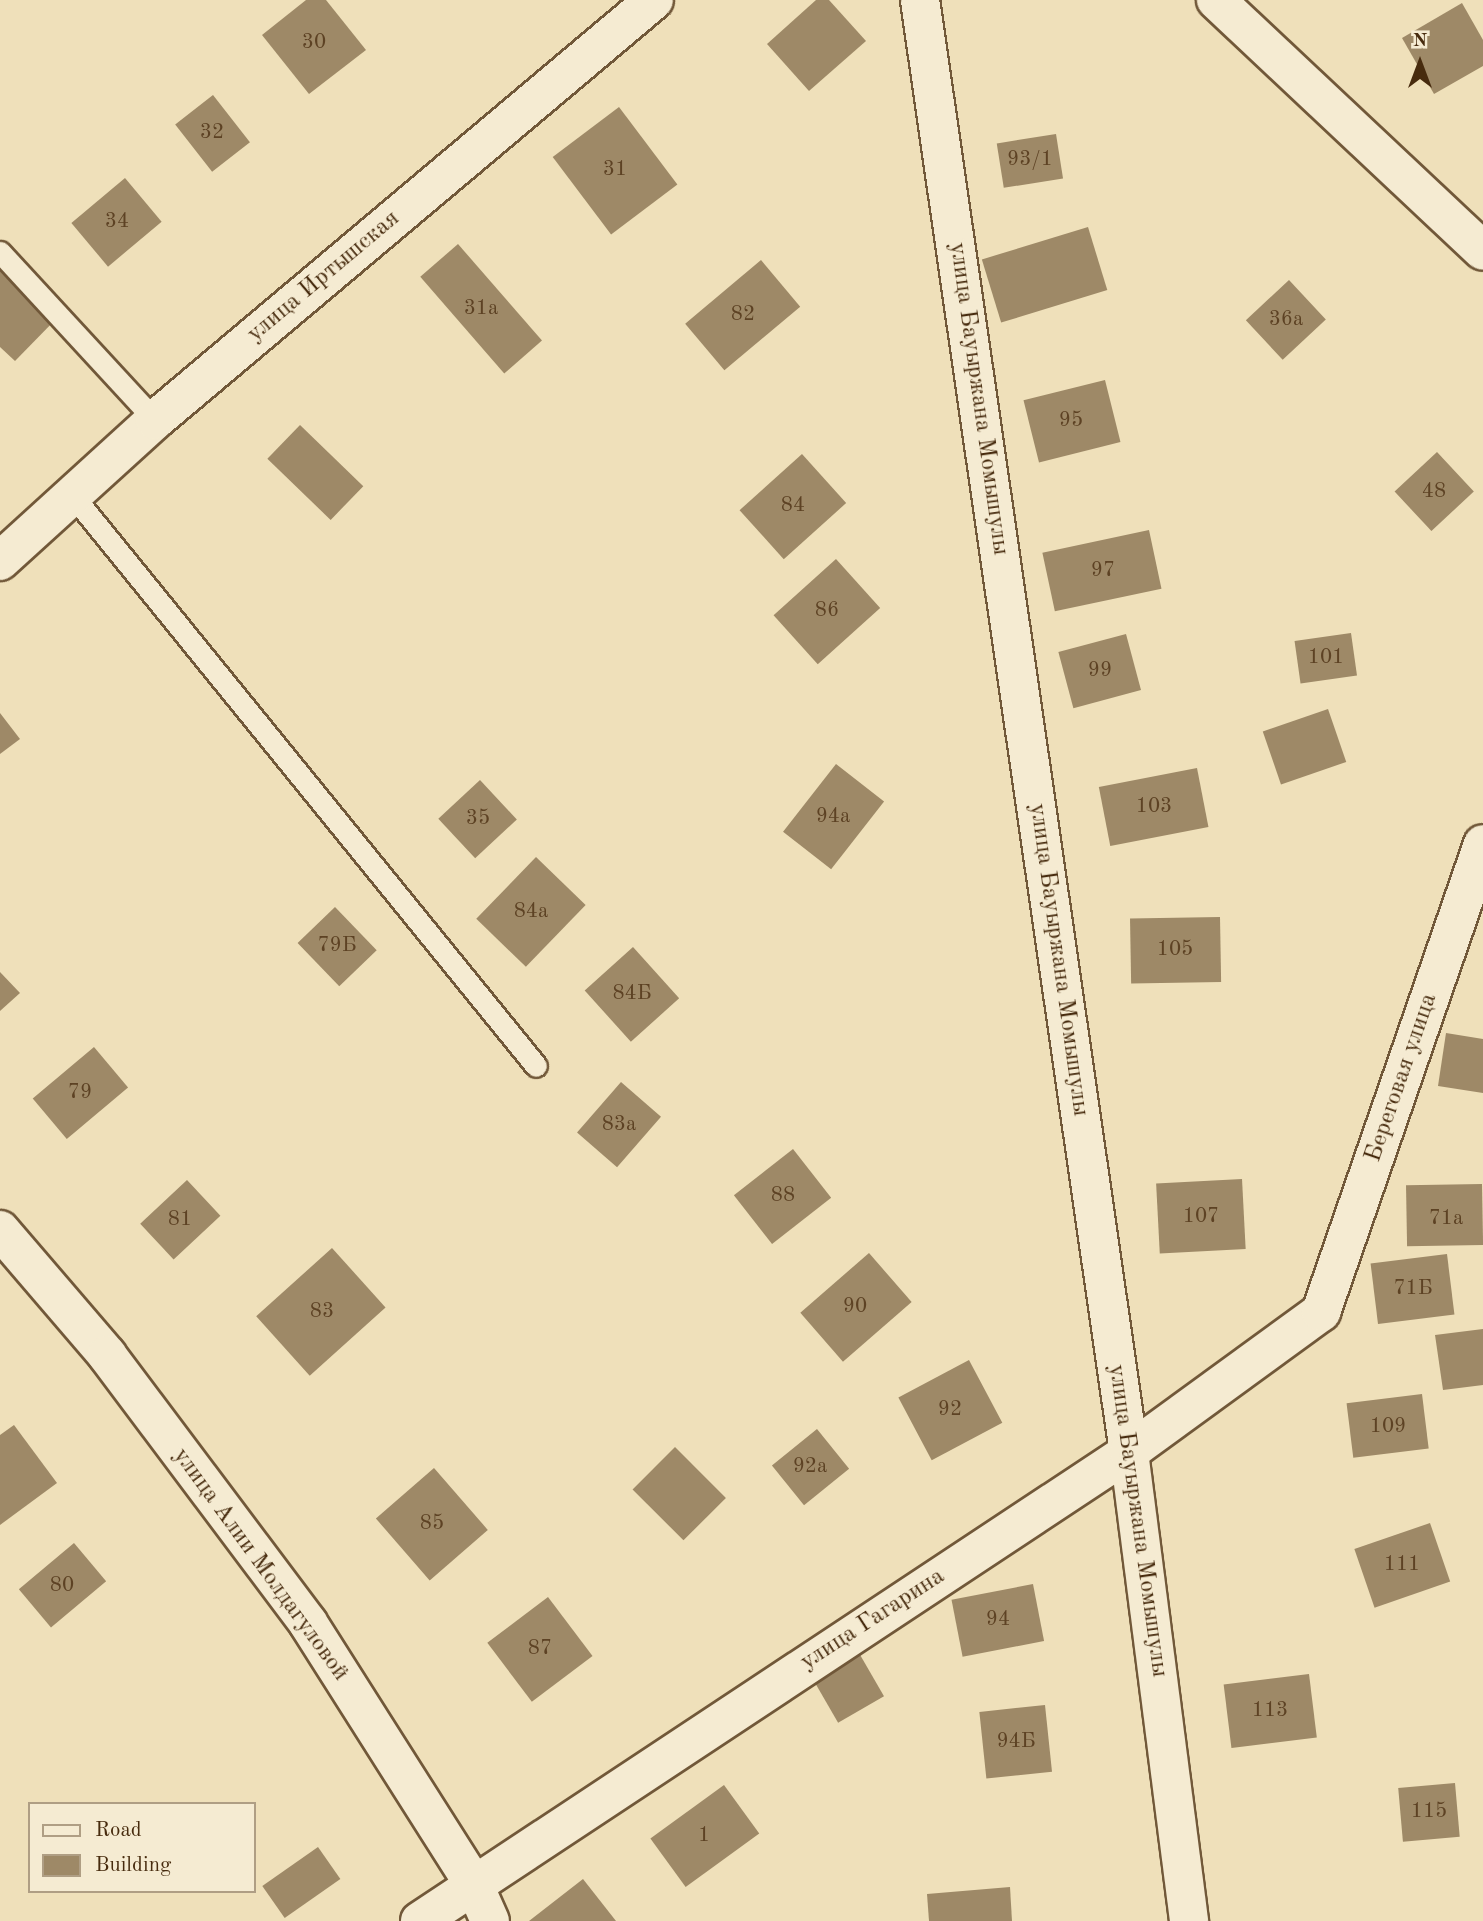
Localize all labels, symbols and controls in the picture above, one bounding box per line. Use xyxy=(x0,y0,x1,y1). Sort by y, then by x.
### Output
north arrow xyxy=(1385,28,1455,98)
house number: 30 xyxy=(302,30,326,56)
text: N xyxy=(1413,32,1427,51)
house number: 32 xyxy=(200,120,224,146)
house number: 93/1 xyxy=(1007,147,1053,173)
house number: 31 xyxy=(603,157,627,183)
street label: улица Иртышская xyxy=(242,205,406,349)
house number: 34 xyxy=(105,209,129,235)
street label: улица Бауыржана Момышулы xyxy=(942,241,1014,557)
house number: 31а xyxy=(464,296,498,322)
house number: 82 xyxy=(731,302,755,328)
house number: 36а xyxy=(1269,307,1303,333)
house number: 95 xyxy=(1059,408,1083,434)
house number: 48 xyxy=(1422,479,1446,505)
house number: 84 xyxy=(781,493,805,519)
house number: 97 xyxy=(1091,558,1115,584)
house number: 86 xyxy=(815,598,839,624)
house number: 101 xyxy=(1308,645,1344,671)
house number: 99 xyxy=(1088,658,1112,684)
house number: 103 xyxy=(1136,794,1172,820)
street label: улица Бауыржана Момышулы xyxy=(1022,802,1094,1118)
house number: 94а xyxy=(816,804,850,830)
house number: 35 xyxy=(466,806,490,832)
house number: 84а xyxy=(514,899,548,925)
house number: 79Б xyxy=(317,933,357,959)
house number: 105 xyxy=(1157,937,1193,963)
house number: 84Б xyxy=(612,981,652,1007)
street label: Береговая улица xyxy=(1360,990,1444,1166)
house number: 79 xyxy=(68,1080,92,1106)
house number: 83а xyxy=(602,1112,636,1138)
house number: 88 xyxy=(771,1183,795,1209)
house number: 107 xyxy=(1183,1204,1219,1230)
house number: 71а xyxy=(1429,1206,1463,1232)
house number: 81 xyxy=(168,1207,192,1233)
house number: 71Б xyxy=(1393,1276,1433,1302)
house number: 90 xyxy=(843,1294,867,1320)
house number: 83 xyxy=(310,1299,334,1325)
street label: улица Бауыржана Момышулы xyxy=(1101,1363,1173,1679)
house number: 92 xyxy=(938,1397,962,1423)
house number: 109 xyxy=(1370,1414,1406,1440)
street label: улица Алии Молдагуловой xyxy=(166,1443,354,1687)
house number: 92а xyxy=(793,1454,827,1480)
house number: 85 xyxy=(420,1511,444,1537)
house number: 111 xyxy=(1384,1552,1420,1578)
street label: улица Гагарина xyxy=(795,1563,951,1677)
house number: 80 xyxy=(50,1573,74,1599)
house number: 94 xyxy=(986,1607,1010,1633)
house number: 87 xyxy=(528,1636,552,1662)
house number: 113 xyxy=(1252,1698,1288,1724)
house number: 94Б xyxy=(996,1729,1036,1755)
house number: 115 xyxy=(1411,1799,1447,1825)
legend xyxy=(28,1802,256,1893)
text: Road xyxy=(95,1820,142,1841)
house number: 1 xyxy=(698,1823,710,1849)
text: Building xyxy=(95,1855,171,1876)

